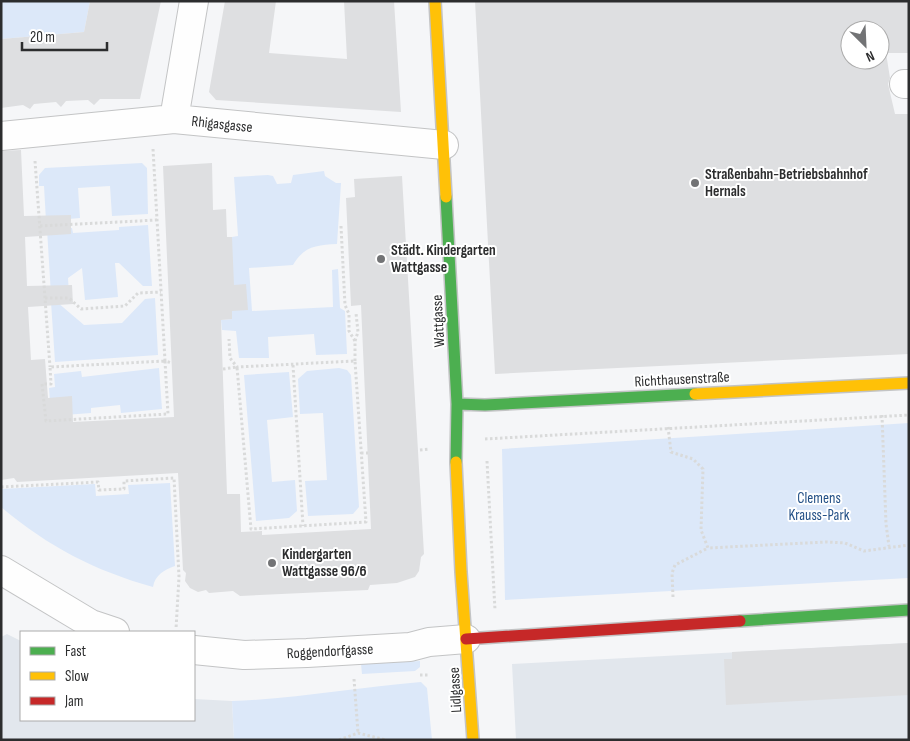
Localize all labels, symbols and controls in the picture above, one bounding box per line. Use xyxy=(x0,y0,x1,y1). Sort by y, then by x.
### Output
scale bar xyxy=(22,20,108,52)
north arrow xyxy=(840,20,890,70)
text: 20 m xyxy=(30,28,55,47)
text: N xyxy=(863,47,877,66)
street label: Rhigasgasse xyxy=(191,112,253,137)
place label: Straßenbahn-Betriebsbahnhof Hernals xyxy=(705,165,868,201)
marker: Straßenbahn-Betriebsbahnhof Hernals xyxy=(689,177,701,189)
place label: Städt. Kindergarten Wattgasse xyxy=(391,241,496,277)
marker: Städt. Kindergarten Wattgasse xyxy=(375,253,387,265)
street label: Wattgasse xyxy=(428,294,449,348)
street label: Richthausenstraße xyxy=(634,368,730,391)
park label: Clemens Krauss-Park xyxy=(789,489,850,525)
place label: Kindergarten Wattgasse 96/6 xyxy=(282,545,367,581)
marker: Kindergarten Wattgasse 96/6 xyxy=(266,557,278,569)
legend xyxy=(20,631,195,721)
street label: Roggendorfgasse xyxy=(286,640,374,663)
text: Fast xyxy=(65,642,87,661)
text: Slow xyxy=(65,667,89,686)
street label: Lidlgasse xyxy=(445,667,466,713)
text: Jam xyxy=(64,692,83,711)

